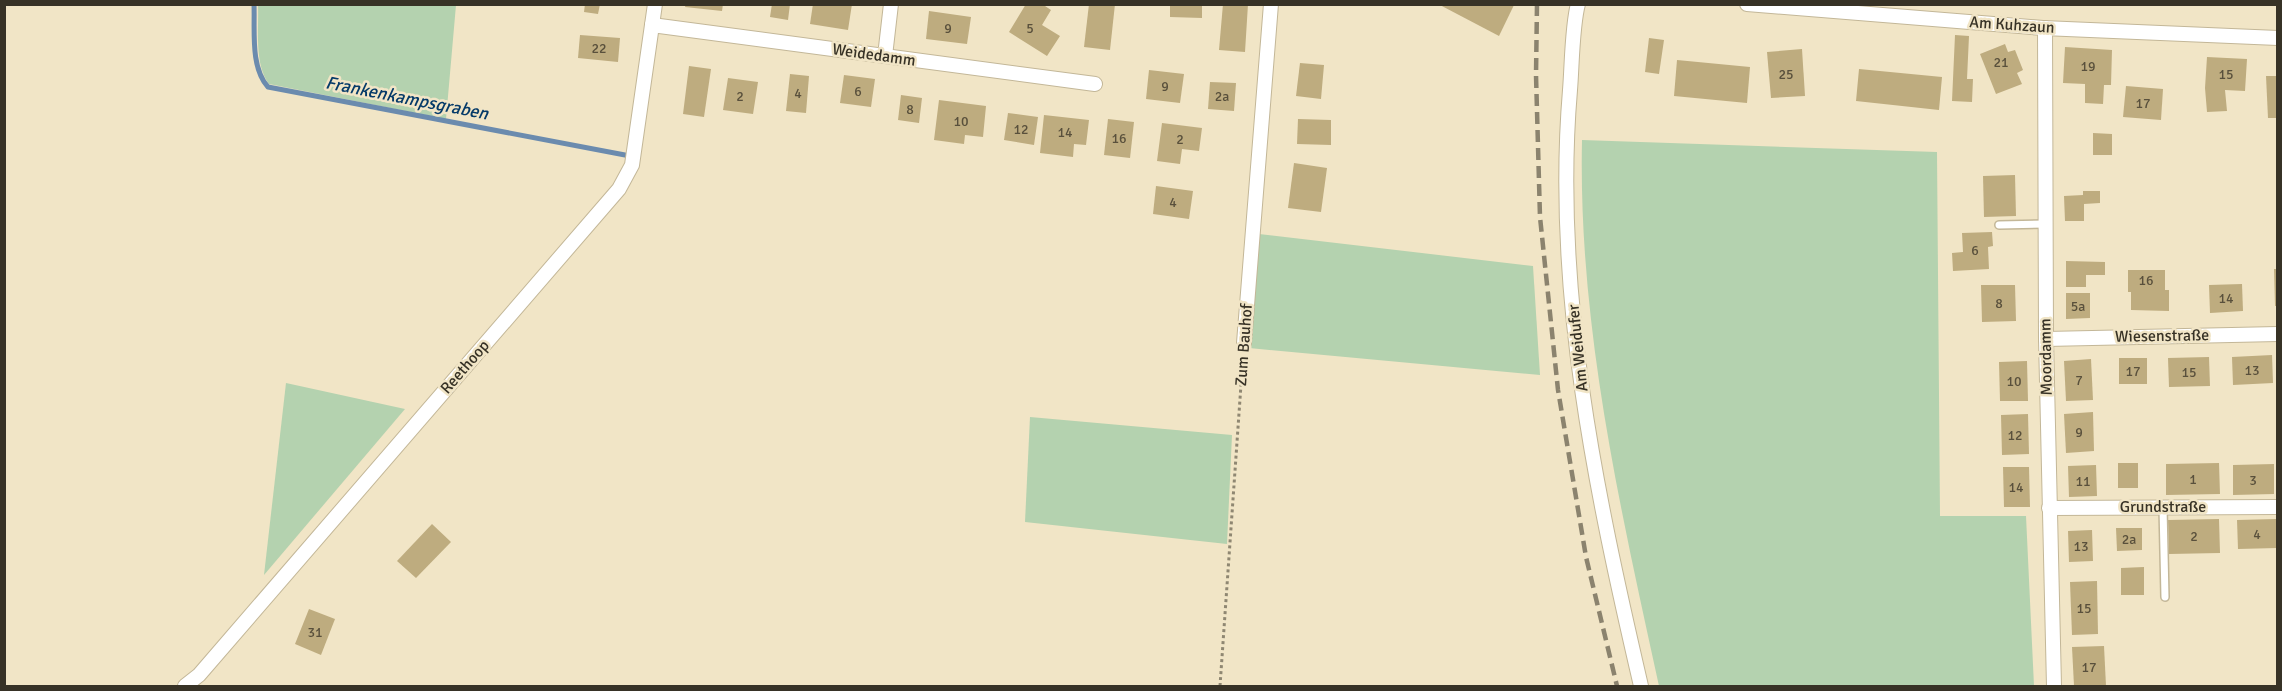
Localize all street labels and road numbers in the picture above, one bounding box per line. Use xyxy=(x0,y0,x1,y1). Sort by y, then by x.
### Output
street label: Am Kuhzaun xyxy=(1969,12,2055,38)
street label: Weidedamm xyxy=(831,39,917,71)
street label: Zum Bauhof xyxy=(1231,303,1257,387)
street label: Am Weidufer xyxy=(1563,303,1593,393)
street label: Moordamm xyxy=(2035,318,2057,396)
street label: Wiesenstraße xyxy=(2115,325,2209,347)
street label: Reethoop xyxy=(436,336,494,398)
street label: Grundstraße xyxy=(2120,497,2206,517)

